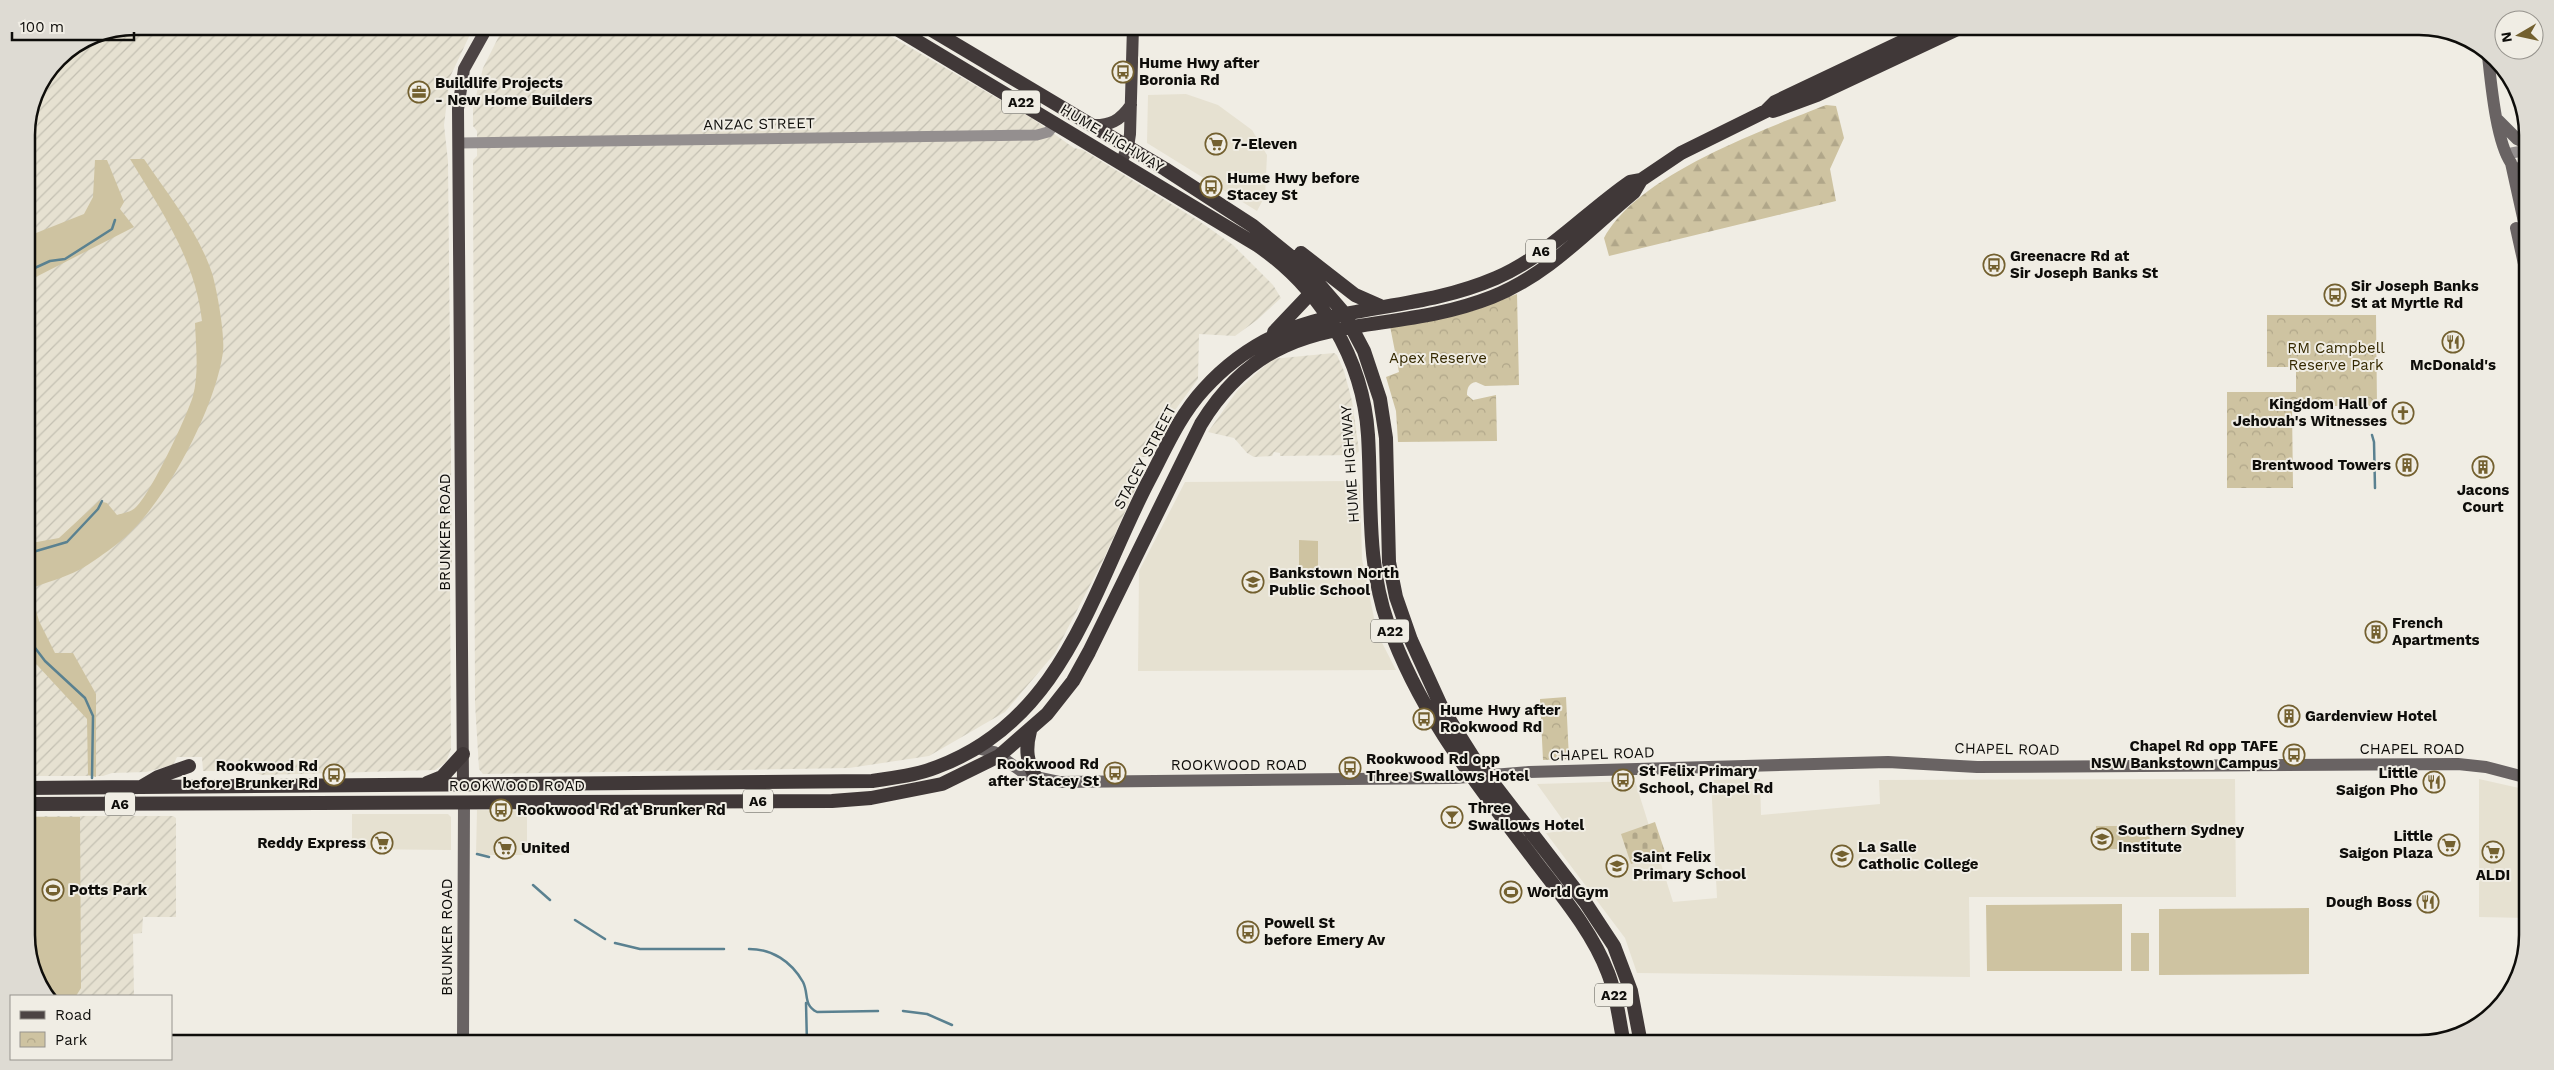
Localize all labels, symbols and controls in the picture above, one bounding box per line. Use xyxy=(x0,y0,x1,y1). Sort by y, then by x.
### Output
scale bar xyxy=(12,10,135,42)
north arrow xyxy=(2494,10,2544,60)
text: 100 m xyxy=(20,18,64,36)
text: N xyxy=(2497,31,2515,43)
place label: Hume Hwy after Boronia Rd xyxy=(1139,54,1260,89)
bus stop icon: Hume Hwy after Boronia Rd xyxy=(1111,60,1135,84)
place label: Buildlife Projects - New Home Builders xyxy=(435,74,593,109)
office icon: Buildlife Projects - New Home Builders xyxy=(407,80,431,104)
road number: A22 xyxy=(1002,90,1040,114)
street label: HUME HIGHWAY xyxy=(1057,100,1167,176)
street label: ANZAC STREET xyxy=(703,114,815,134)
supermarket icon: 7-Eleven xyxy=(1204,132,1228,156)
place label: 7-Eleven xyxy=(1232,135,1297,153)
place label: Hume Hwy before Stacey St xyxy=(1227,169,1360,204)
bus stop icon: Hume Hwy before Stacey St xyxy=(1199,175,1223,199)
road number: A6 xyxy=(1526,240,1556,262)
place label: Greenacre Rd at Sir Joseph Banks St xyxy=(2010,247,2159,282)
bus stop icon: Greenacre Rd at Sir Joseph Banks St xyxy=(1982,253,2006,277)
place label: Sir Joseph Banks St at Myrtle Rd xyxy=(2351,277,2479,312)
bus stop icon: Sir Joseph Banks St at Myrtle Rd xyxy=(2323,283,2347,307)
restaurant icon: McDonald's xyxy=(2441,330,2465,354)
park label: RM Campbell Reserve Park xyxy=(2287,339,2385,374)
park label: Apex Reserve xyxy=(1389,349,1487,367)
place label: McDonald's xyxy=(2410,356,2496,374)
place label: Kingdom Hall of Jehovah's Witnesses xyxy=(2233,395,2388,430)
church icon: Kingdom Hall of Jehovah's Witnesses xyxy=(2391,401,2415,425)
street label: STACEY STREET xyxy=(1110,402,1180,512)
street label: HUME HIGHWAY xyxy=(1337,404,1363,523)
building icon: Brentwood Towers xyxy=(2395,453,2419,477)
building icon: Jacons Court xyxy=(2471,455,2495,479)
place label: Brentwood Towers xyxy=(2252,456,2391,474)
street label: BRUNKER ROAD xyxy=(436,473,454,591)
place label: Jacons Court xyxy=(2457,481,2509,516)
place label: Bankstown North Public School xyxy=(1269,564,1399,599)
school or university icon: Bankstown North Public School xyxy=(1241,570,1265,594)
place label: French Apartments xyxy=(2392,614,2480,649)
road number: A22 xyxy=(1371,620,1409,642)
building icon: French Apartments xyxy=(2364,620,2388,644)
place label: Hume Hwy after Rookwood Rd xyxy=(1440,701,1561,736)
building icon: Gardenview Hotel xyxy=(2277,704,2301,728)
bus stop icon: Hume Hwy after Rookwood Rd xyxy=(1412,707,1436,731)
place label: Gardenview Hotel xyxy=(2305,707,2437,725)
place label: Chapel Rd opp TAFE NSW Bankstown Campus xyxy=(2091,737,2278,772)
street label: CHAPEL ROAD xyxy=(1954,739,2060,759)
street label: CHAPEL ROAD xyxy=(2359,740,2465,758)
street label: CHAPEL ROAD xyxy=(1549,743,1655,765)
bus stop icon: Chapel Rd opp TAFE NSW Bankstown Campus xyxy=(2282,743,2306,767)
place label: Rookwood Rd opp Three Swallows Hotel xyxy=(1366,750,1529,785)
place label: Rookwood Rd after Stacey St xyxy=(988,755,1099,790)
street label: ROOKWOOD ROAD xyxy=(1171,756,1307,774)
bus stop icon: Rookwood Rd opp Three Swallows Hotel xyxy=(1338,756,1362,780)
place label: Rookwood Rd before Brunker Rd xyxy=(182,757,318,792)
bus stop icon: Rookwood Rd after Stacey St xyxy=(1103,761,1127,785)
place label: St Felix Primary School, Chapel Rd xyxy=(1639,762,1773,797)
bus stop icon: Rookwood Rd before Brunker Rd xyxy=(322,763,346,787)
place label: Little Saigon Pho xyxy=(2336,764,2418,799)
bus stop icon: St Felix Primary School, Chapel Rd xyxy=(1611,768,1635,792)
restaurant icon: Little Saigon Pho xyxy=(2422,770,2446,794)
street label: ROOKWOOD ROAD xyxy=(449,777,585,795)
road number: A6 xyxy=(743,789,773,812)
road number: A6 xyxy=(105,792,135,816)
bus stop icon: Rookwood Rd at Brunker Rd xyxy=(489,798,513,822)
place label: Three Swallows Hotel xyxy=(1468,799,1584,834)
place label: Rookwood Rd at Brunker Rd xyxy=(517,801,726,819)
bar icon: Three Swallows Hotel xyxy=(1440,805,1464,829)
place label: Southern Sydney Institute xyxy=(2118,821,2245,856)
school or university icon: Southern Sydney Institute xyxy=(2090,827,2114,851)
place label: Little Saigon Plaza xyxy=(2339,827,2433,862)
supermarket icon: Reddy Express xyxy=(370,831,394,855)
supermarket icon: Little Saigon Plaza xyxy=(2437,833,2461,857)
place label: Reddy Express xyxy=(257,834,366,852)
supermarket icon: United xyxy=(493,836,517,860)
place label: La Salle Catholic College xyxy=(1858,838,1979,873)
place label: United xyxy=(521,839,570,857)
supermarket icon: ALDI xyxy=(2481,840,2505,864)
school or university icon: La Salle Catholic College xyxy=(1830,844,1854,868)
place label: Saint Felix Primary School xyxy=(1633,848,1746,883)
school or university icon: Saint Felix Primary School xyxy=(1605,854,1629,878)
place label: ALDI xyxy=(2476,866,2510,884)
sports icon: Potts Park xyxy=(41,878,65,902)
street label: BRUNKER ROAD xyxy=(438,878,456,996)
sports icon: World Gym xyxy=(1499,880,1523,904)
place label: Potts Park xyxy=(69,881,148,899)
place label: World Gym xyxy=(1527,883,1609,901)
restaurant icon: Dough Boss xyxy=(2416,890,2440,914)
place label: Dough Boss xyxy=(2326,893,2412,911)
place label: Powell St before Emery Av xyxy=(1264,914,1386,949)
bus stop icon: Powell St before Emery Av xyxy=(1236,920,1260,944)
road number: A22 xyxy=(1595,984,1633,1006)
legend xyxy=(10,995,172,1060)
text: Road xyxy=(55,1006,92,1024)
text: Park xyxy=(55,1031,88,1049)

